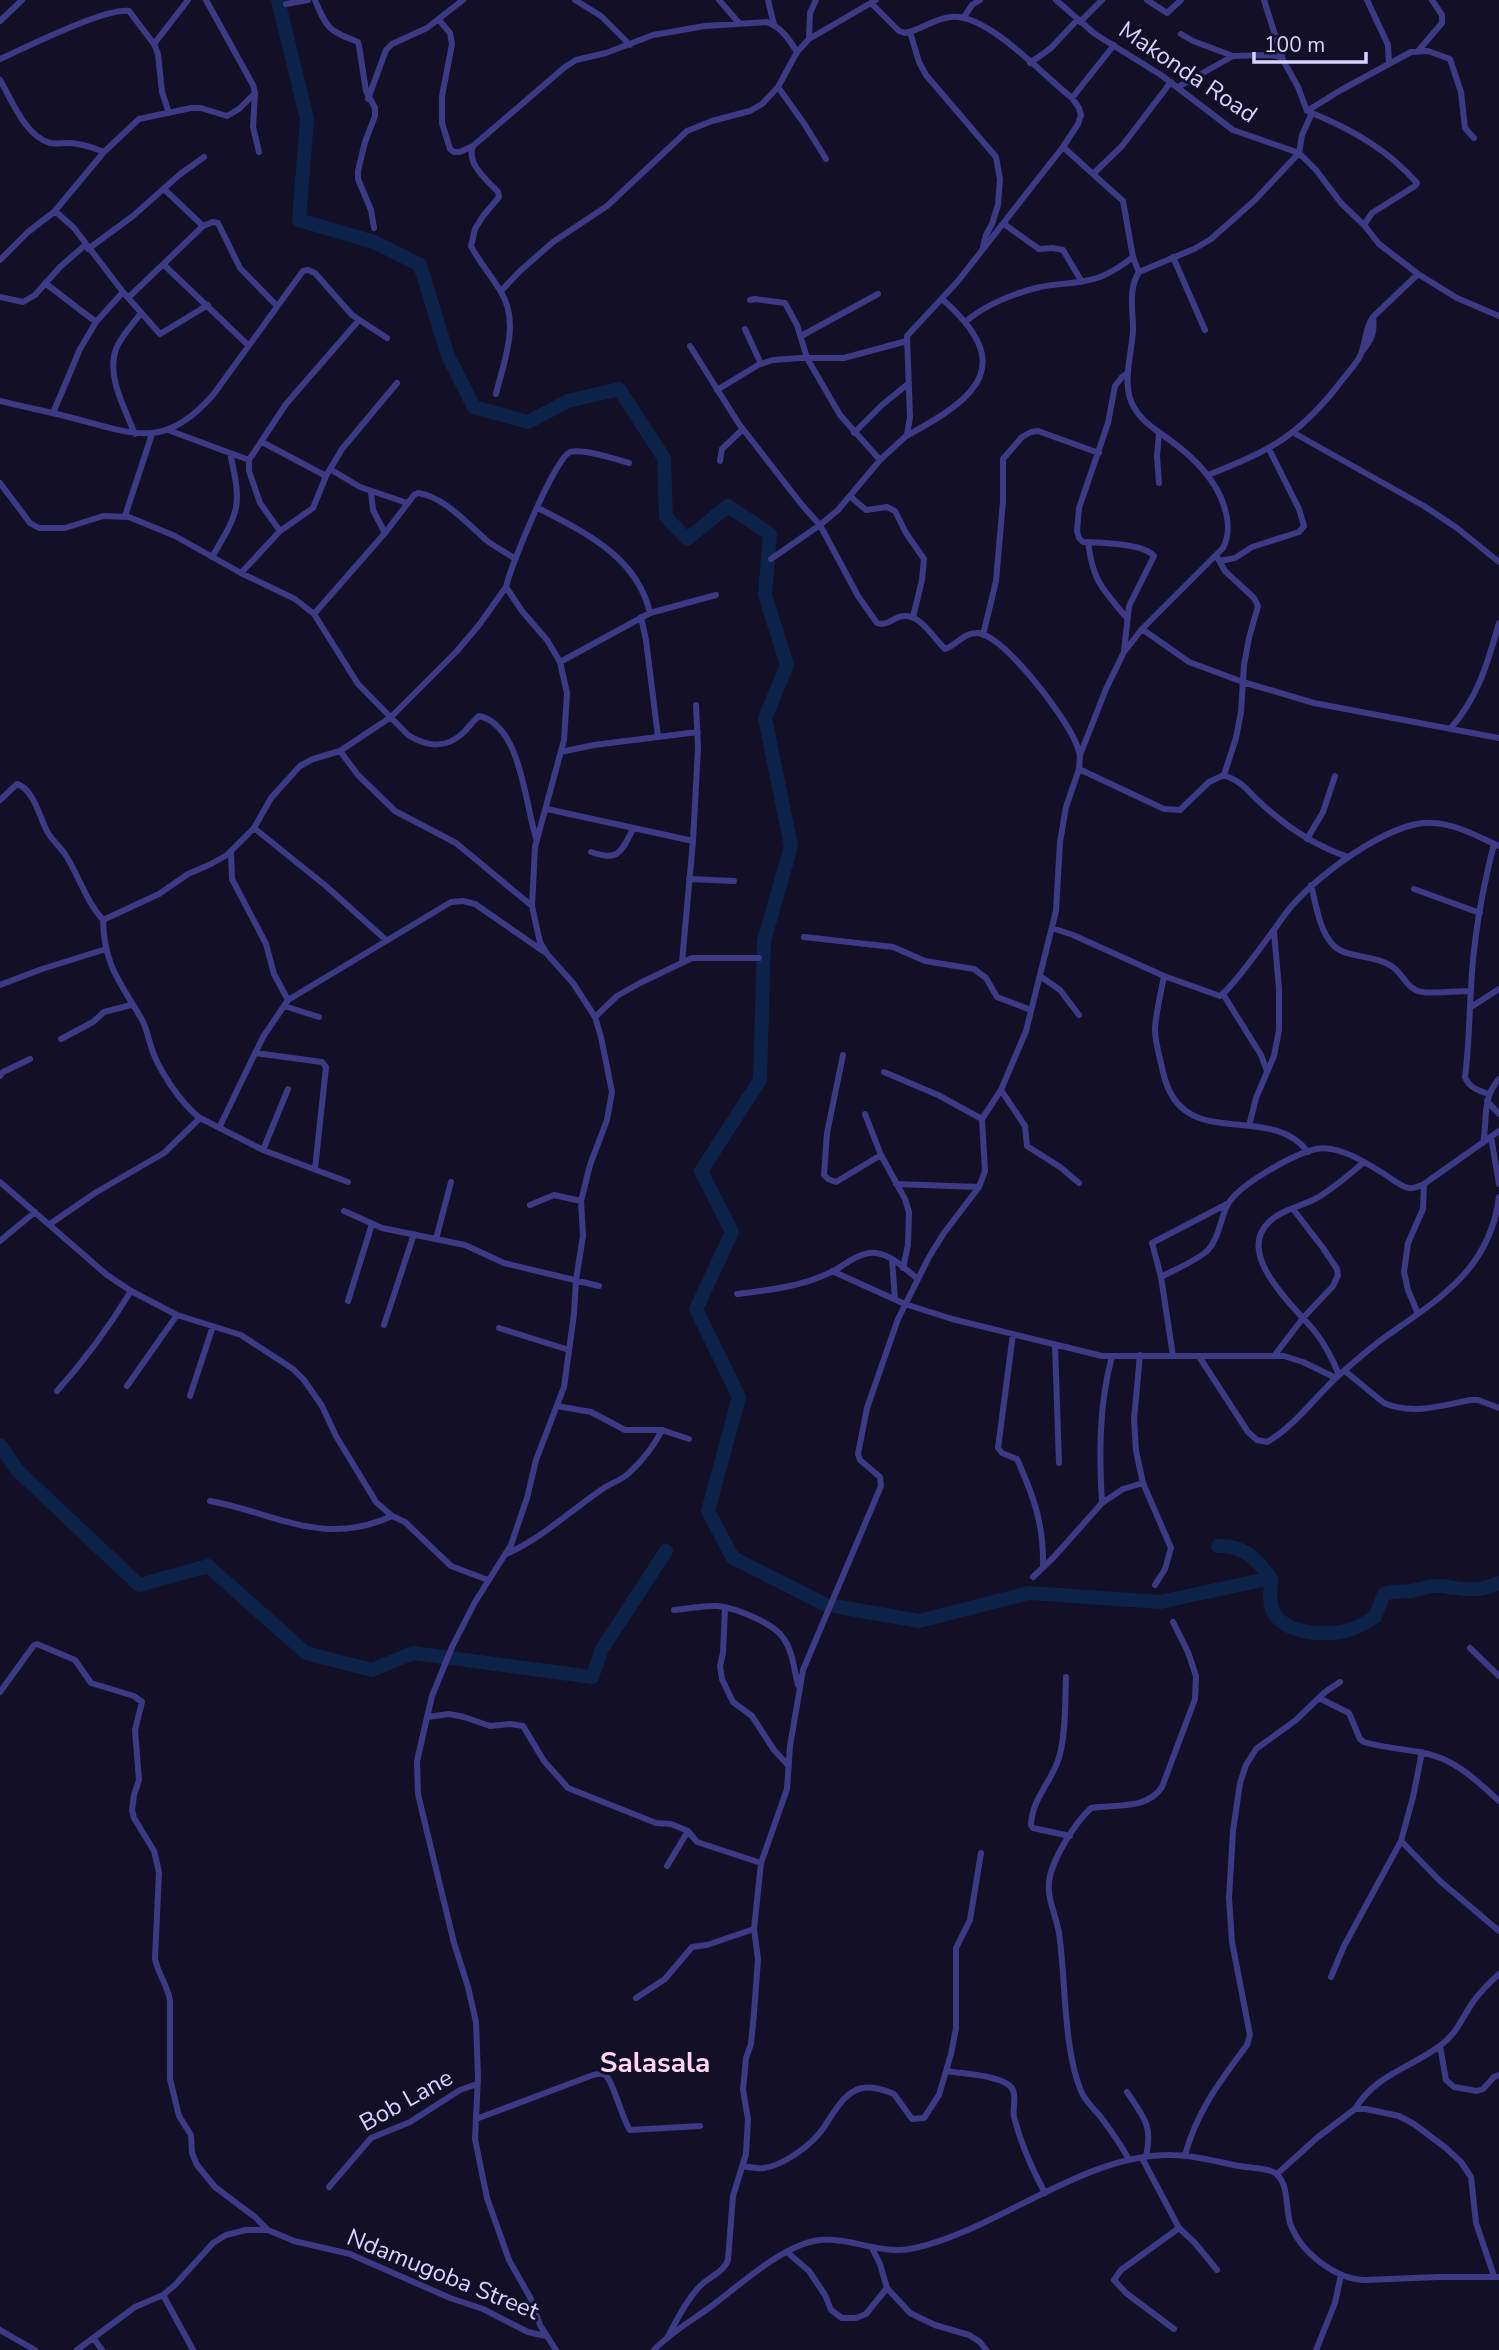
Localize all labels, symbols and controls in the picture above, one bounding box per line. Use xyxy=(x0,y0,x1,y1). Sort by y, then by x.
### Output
street label: Makonda Road xyxy=(1112,14,1264,130)
scale bar xyxy=(1254,21,1366,65)
text: 100 m xyxy=(1264,31,1325,59)
district label: Salasala xyxy=(600,2044,710,2082)
street label: Bob Lane xyxy=(354,2061,458,2139)
street label: Ndamugoba Street xyxy=(342,2221,544,2327)

